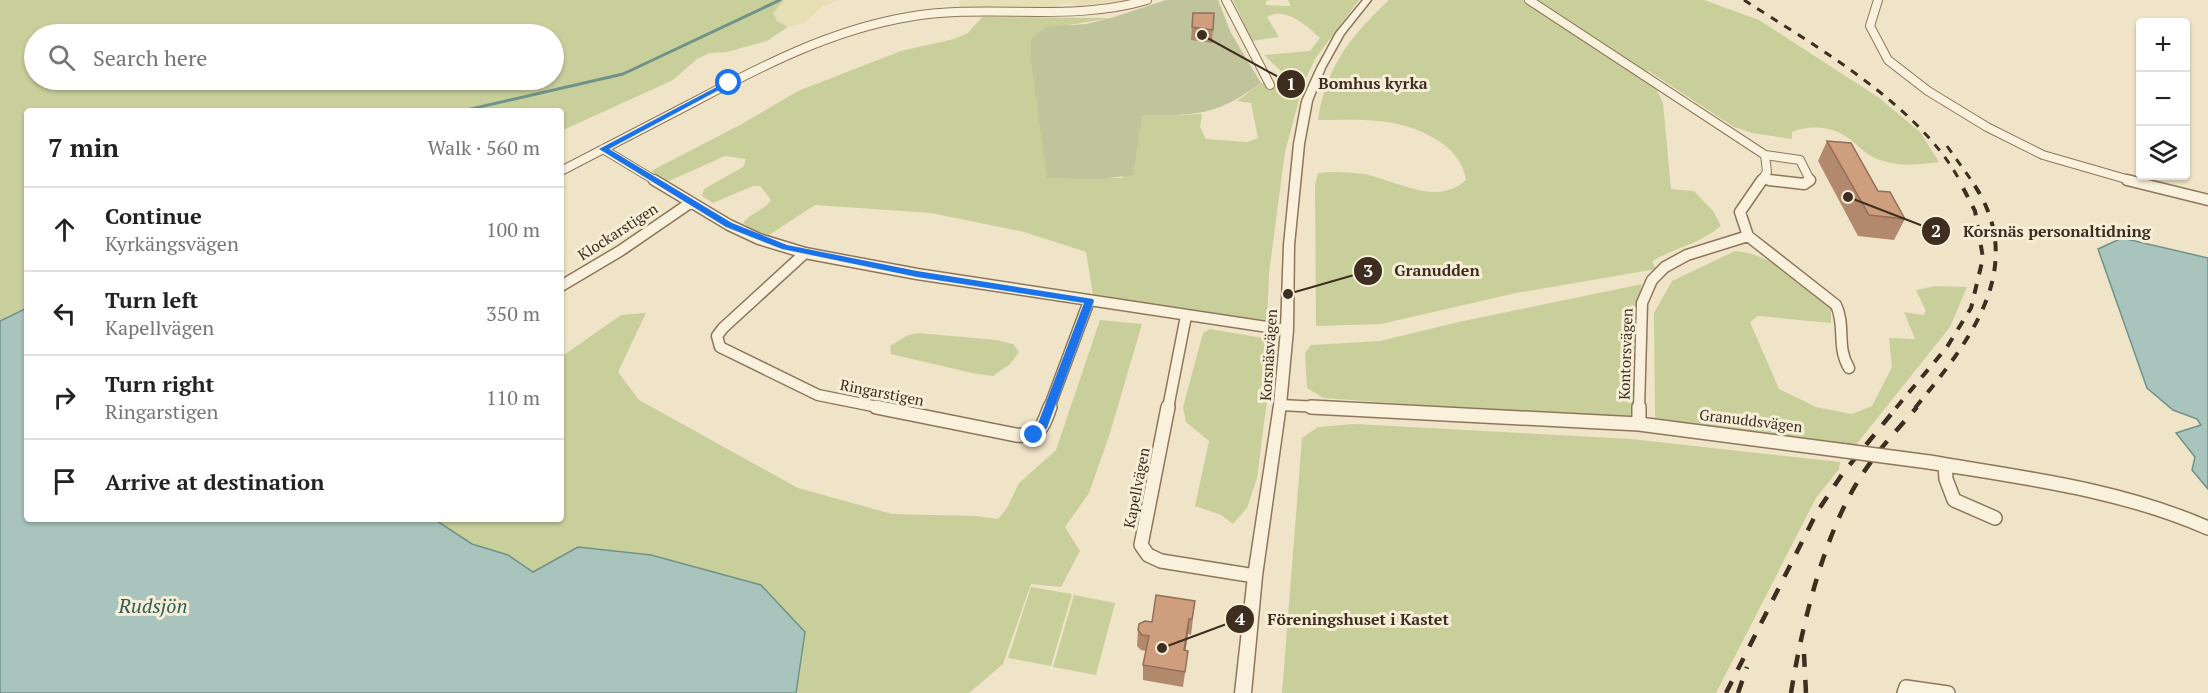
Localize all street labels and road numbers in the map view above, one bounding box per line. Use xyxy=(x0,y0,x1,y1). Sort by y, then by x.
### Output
street label: Klockarstigen xyxy=(574,198,661,264)
street label: Korsnäsvägen xyxy=(1255,308,1281,402)
street label: Kontorsvägen xyxy=(1613,308,1637,400)
street label: Ringarstigen xyxy=(838,374,926,410)
street label: Granuddsvägen xyxy=(1698,404,1804,436)
street label: Kapellvägen xyxy=(1118,446,1154,530)

